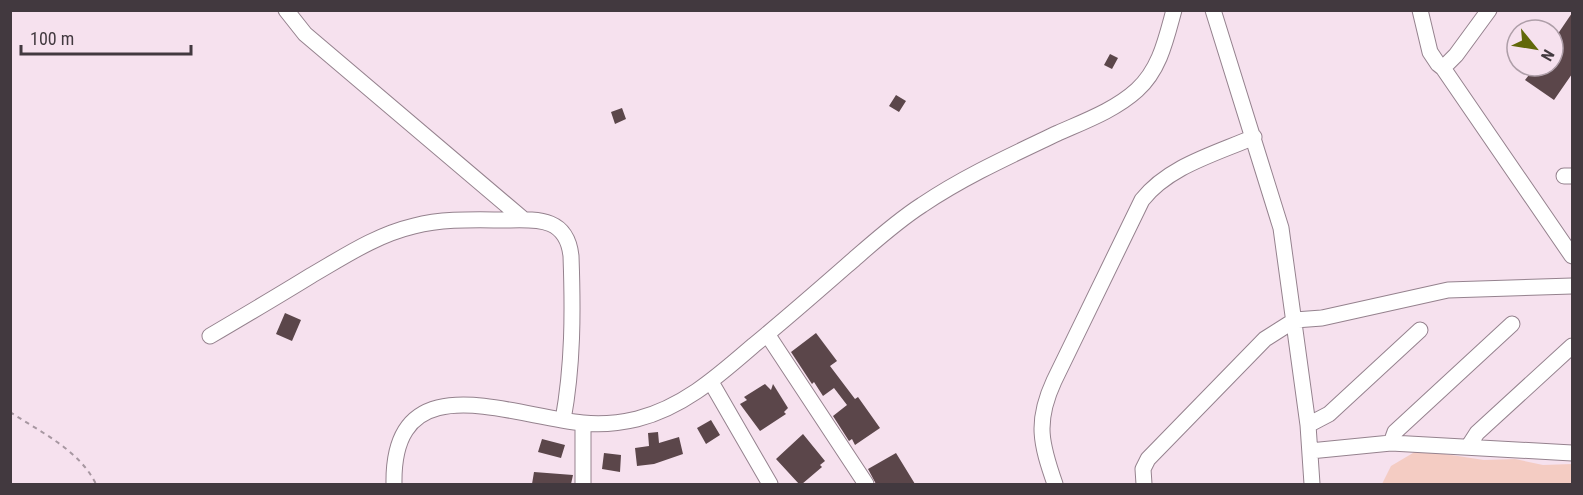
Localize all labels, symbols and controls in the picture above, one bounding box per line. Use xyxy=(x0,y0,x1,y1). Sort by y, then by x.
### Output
scale bar xyxy=(21,18,190,56)
north arrow xyxy=(1505,18,1565,78)
text: 100 m xyxy=(30,28,74,49)
text: N xyxy=(1537,46,1558,64)

